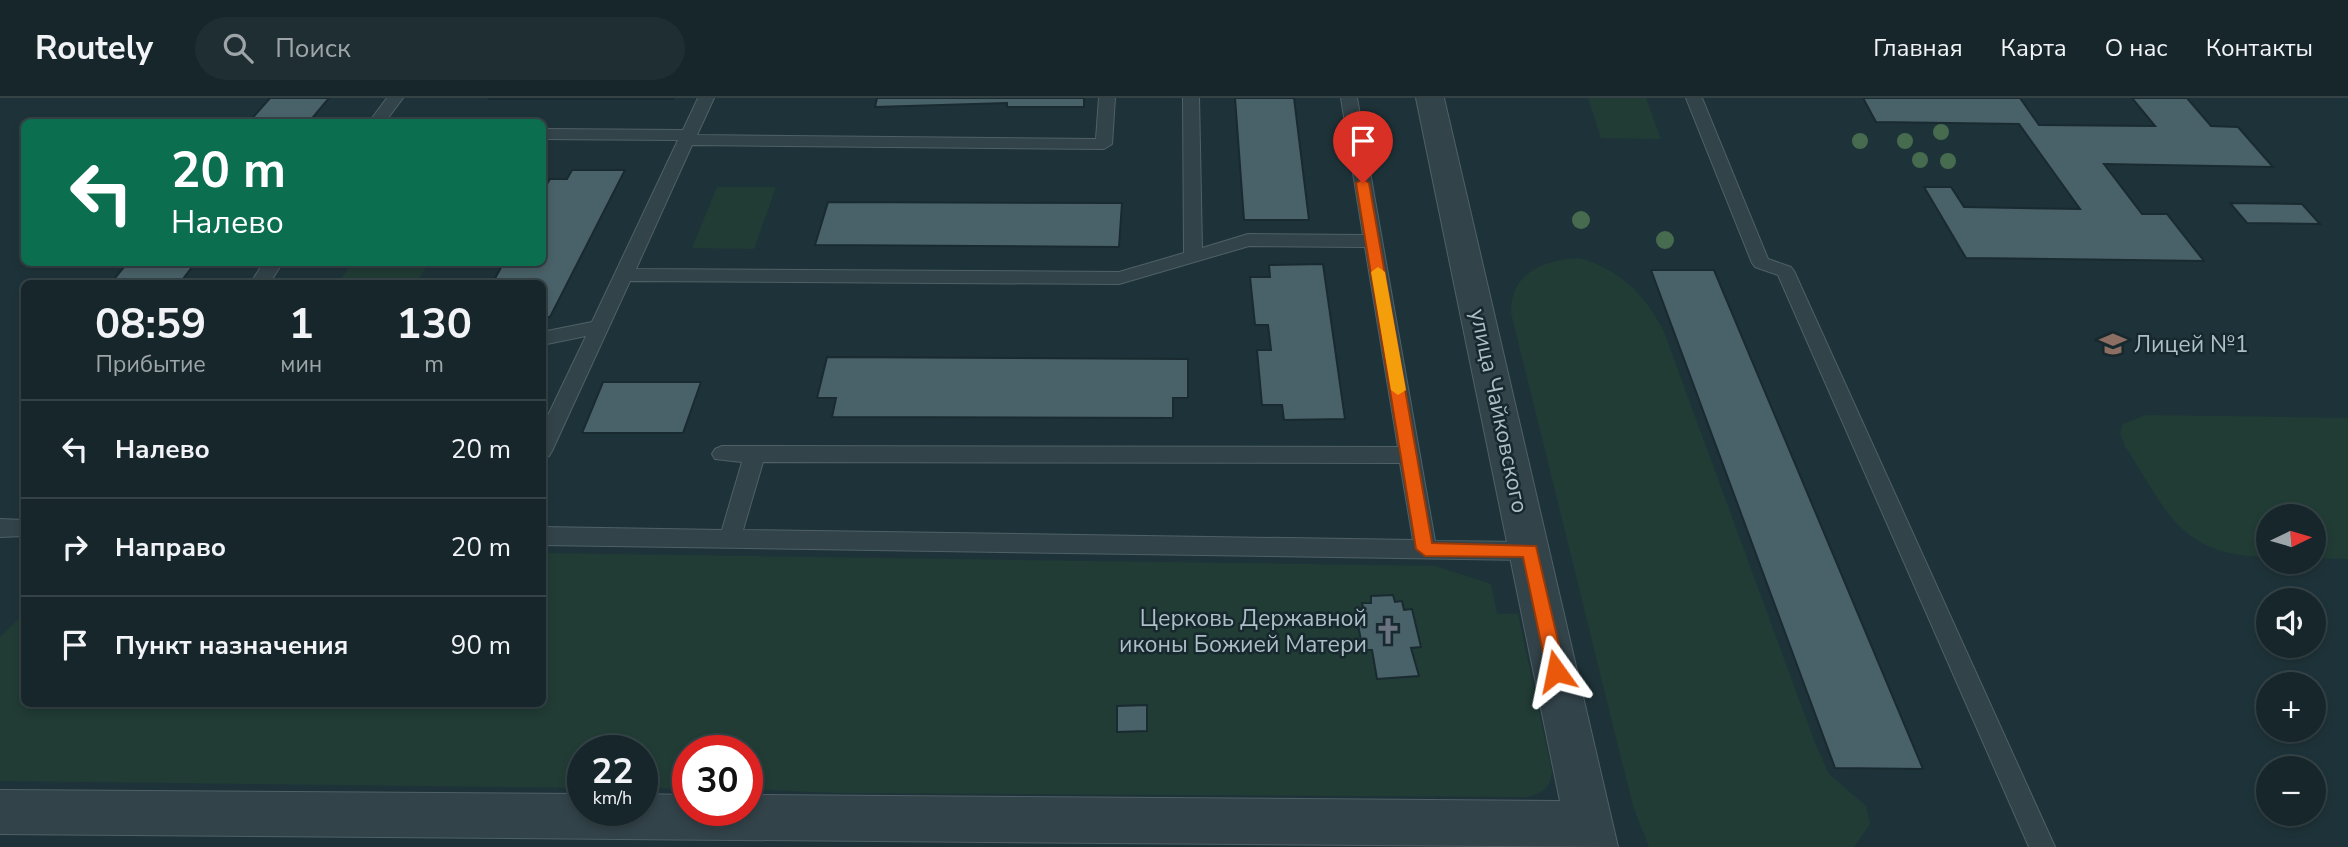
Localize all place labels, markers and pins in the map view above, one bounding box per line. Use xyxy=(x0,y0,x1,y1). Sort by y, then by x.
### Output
pin xyxy=(1333,111,1393,183)
school or university icon: Лицей №1 xyxy=(2098,329,2128,359)
place label: Лицей №1 xyxy=(2134,329,2249,360)
place label: Церковь Державной иконы Божией Матери xyxy=(1119,603,1367,660)
church icon: Церковь Державной иконы Божией Матери xyxy=(1373,616,1403,646)

